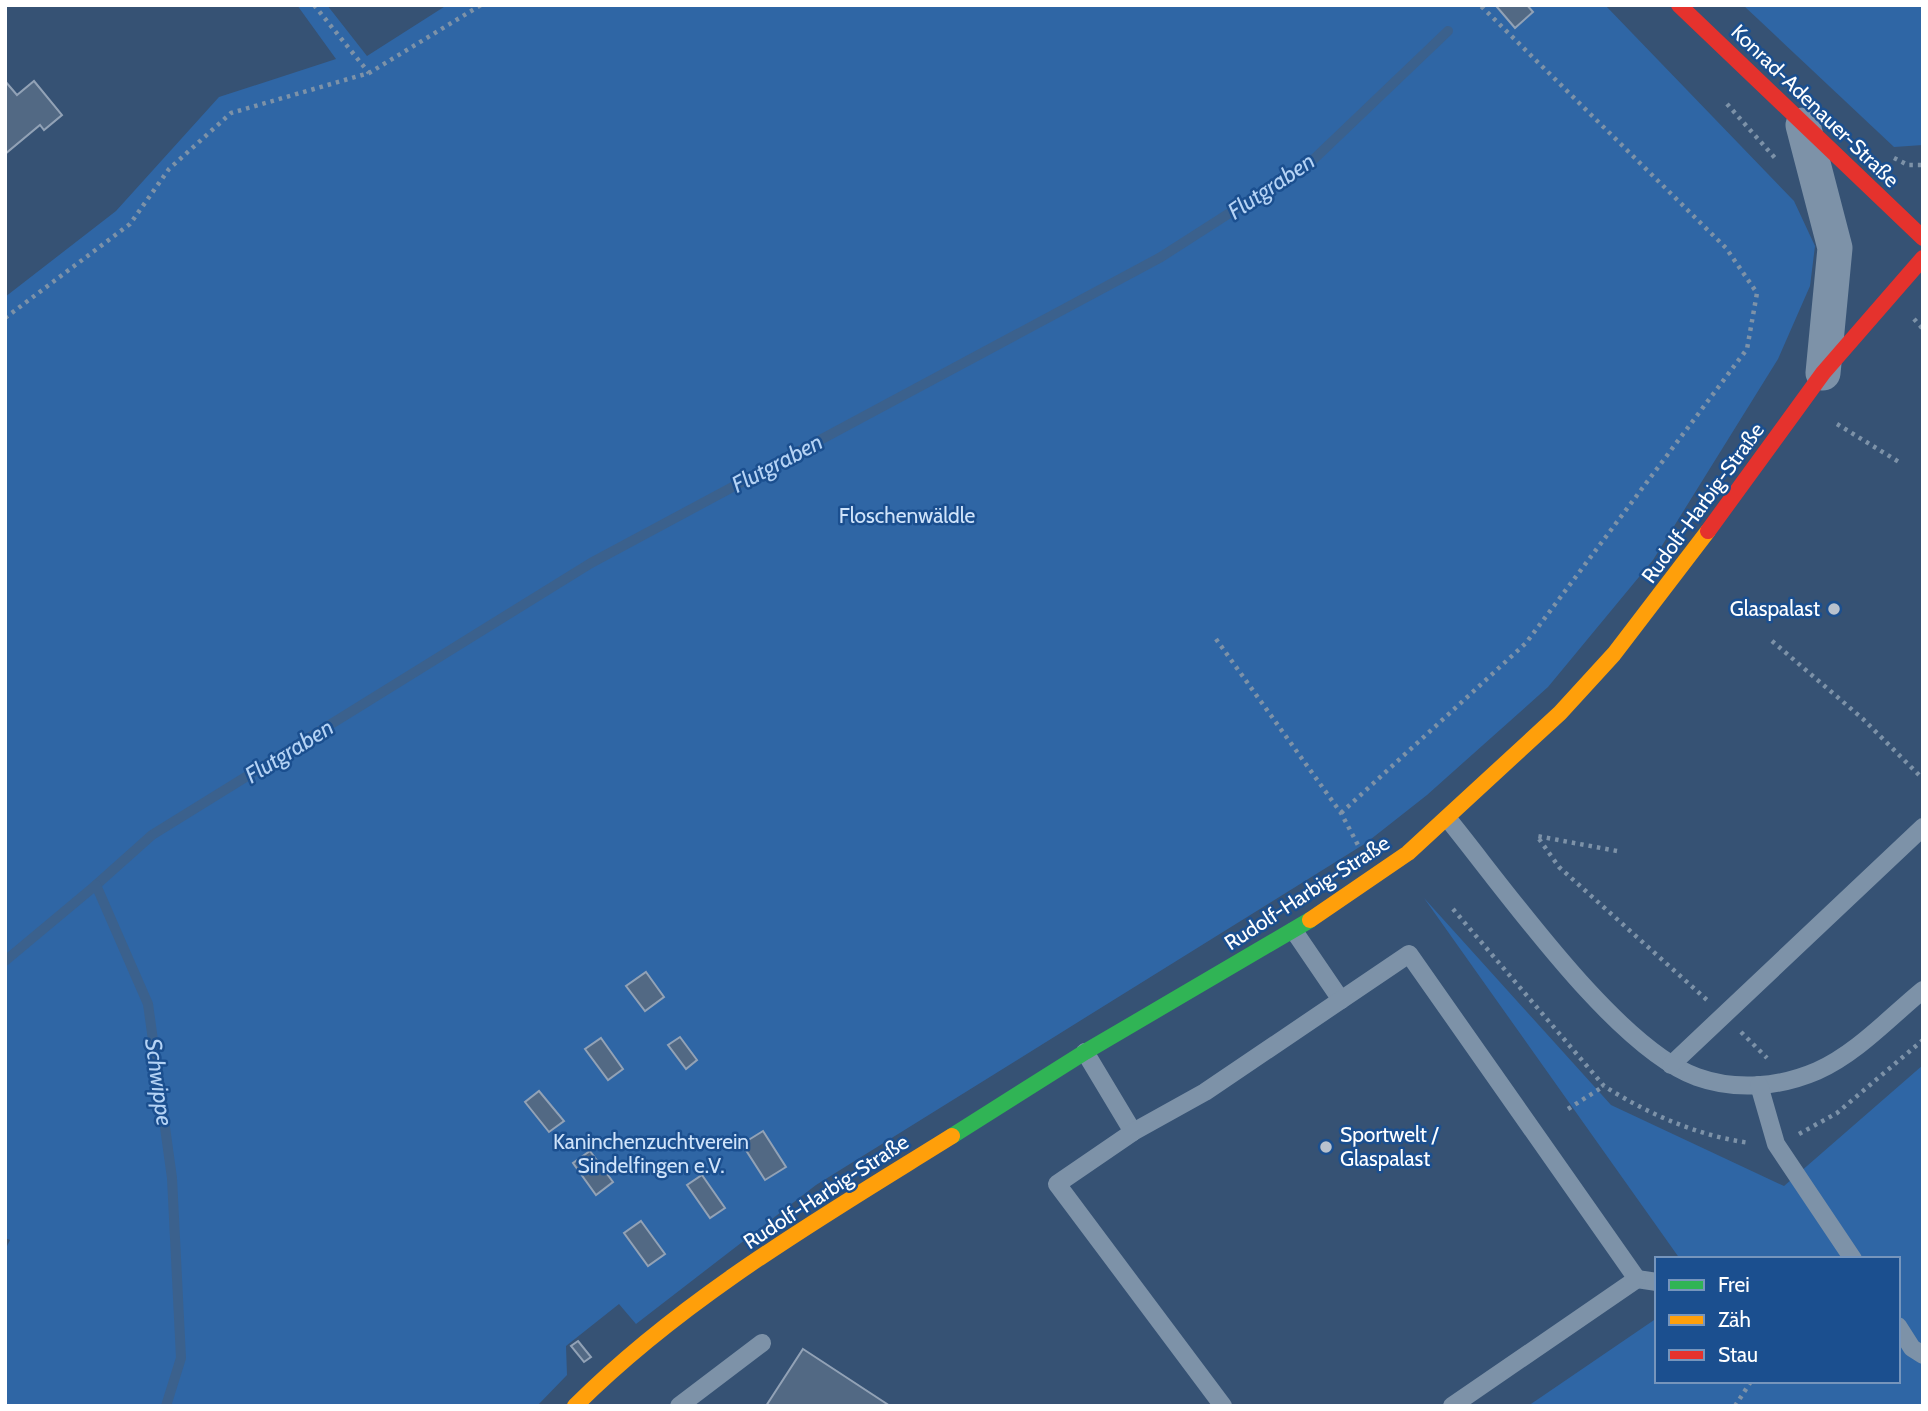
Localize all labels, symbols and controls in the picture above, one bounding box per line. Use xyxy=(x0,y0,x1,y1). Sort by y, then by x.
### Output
street label: Konrad-Adenauer-Straße xyxy=(1726,19,1905,192)
water label: Flutgraben xyxy=(1222,147,1320,225)
street label: Rudolf-Harbig-Straße xyxy=(1636,418,1769,588)
water label: Flutgraben xyxy=(727,427,827,499)
park label: Floschenwäldle xyxy=(839,503,976,528)
place label: Glaspalast xyxy=(1730,596,1820,621)
marker: Glaspalast xyxy=(1826,601,1842,617)
water label: Flutgraben xyxy=(240,713,338,789)
street label: Rudolf-Harbig-Straße xyxy=(1219,830,1394,955)
water label: Schwippe xyxy=(139,1036,179,1128)
place label: Sportwelt / Glaspalast xyxy=(1340,1122,1440,1171)
park label: Kaninchenzuchtverein Sindelfingen e.V. xyxy=(553,1129,749,1178)
street label: Rudolf-Harbig-Straße xyxy=(738,1129,913,1254)
marker: Sportwelt / Glaspalast xyxy=(1318,1139,1334,1155)
legend xyxy=(1655,1257,1900,1383)
text: Frei xyxy=(1718,1272,1750,1297)
text: Zäh xyxy=(1718,1307,1751,1332)
text: Stau xyxy=(1718,1342,1758,1367)

